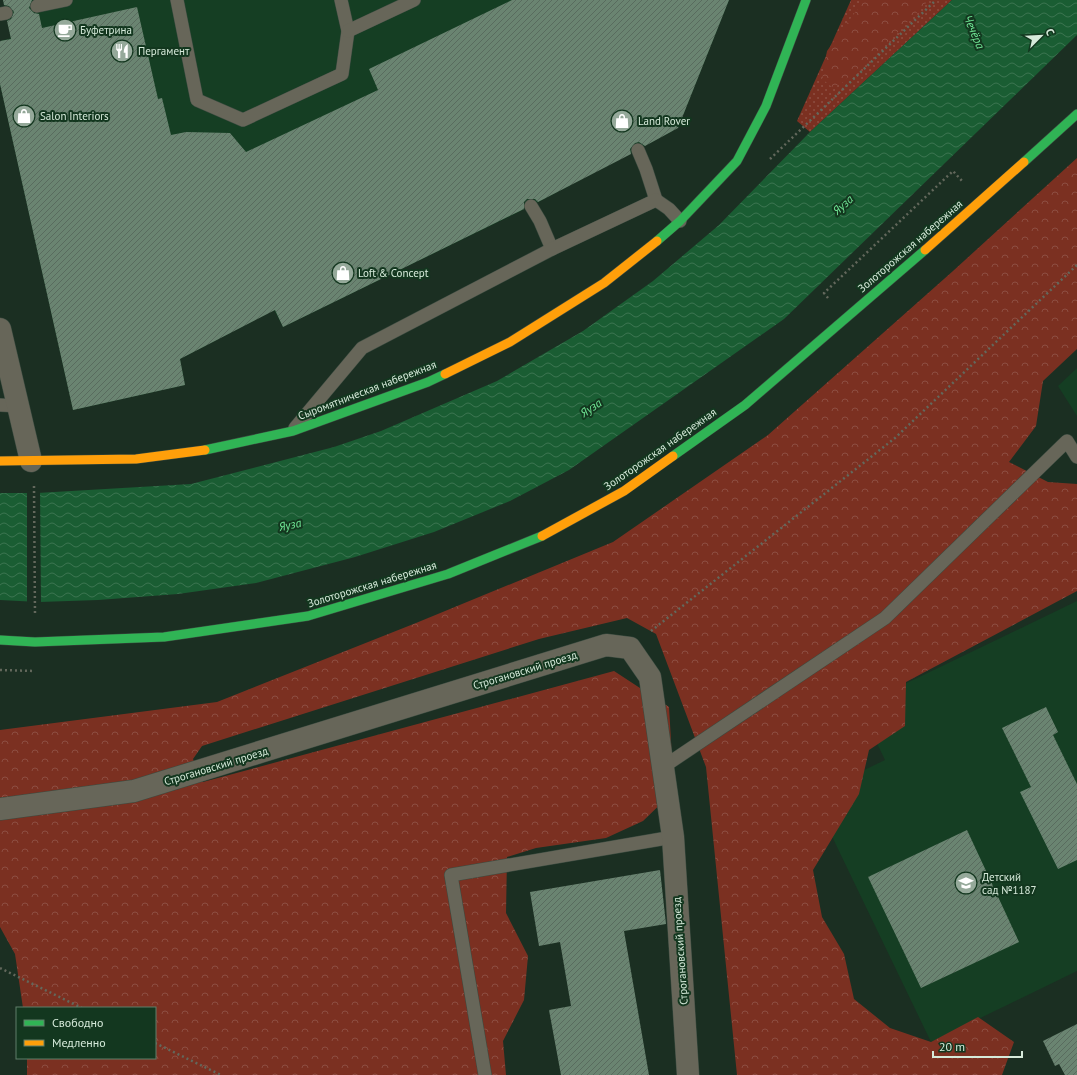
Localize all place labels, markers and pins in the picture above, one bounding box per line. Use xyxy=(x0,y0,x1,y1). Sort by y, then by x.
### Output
cafe icon: Буфетрина xyxy=(52,17,78,43)
place label: Буфетрина xyxy=(80,23,132,37)
restaurant icon: Пергамент xyxy=(109,38,135,64)
place label: Пергамент xyxy=(138,44,190,58)
shop icon: Salon Interiors xyxy=(11,103,37,129)
shop icon: Land Rover xyxy=(609,108,635,134)
place label: Salon Interiors xyxy=(40,109,109,123)
place label: Land Rover xyxy=(638,114,690,128)
shop icon: Loft & Concept xyxy=(330,260,356,286)
place label: Loft & Concept xyxy=(358,266,429,280)
school or university icon: Детский сад №1187 xyxy=(953,870,979,896)
place label: Детский сад №1187 xyxy=(982,870,1037,897)

